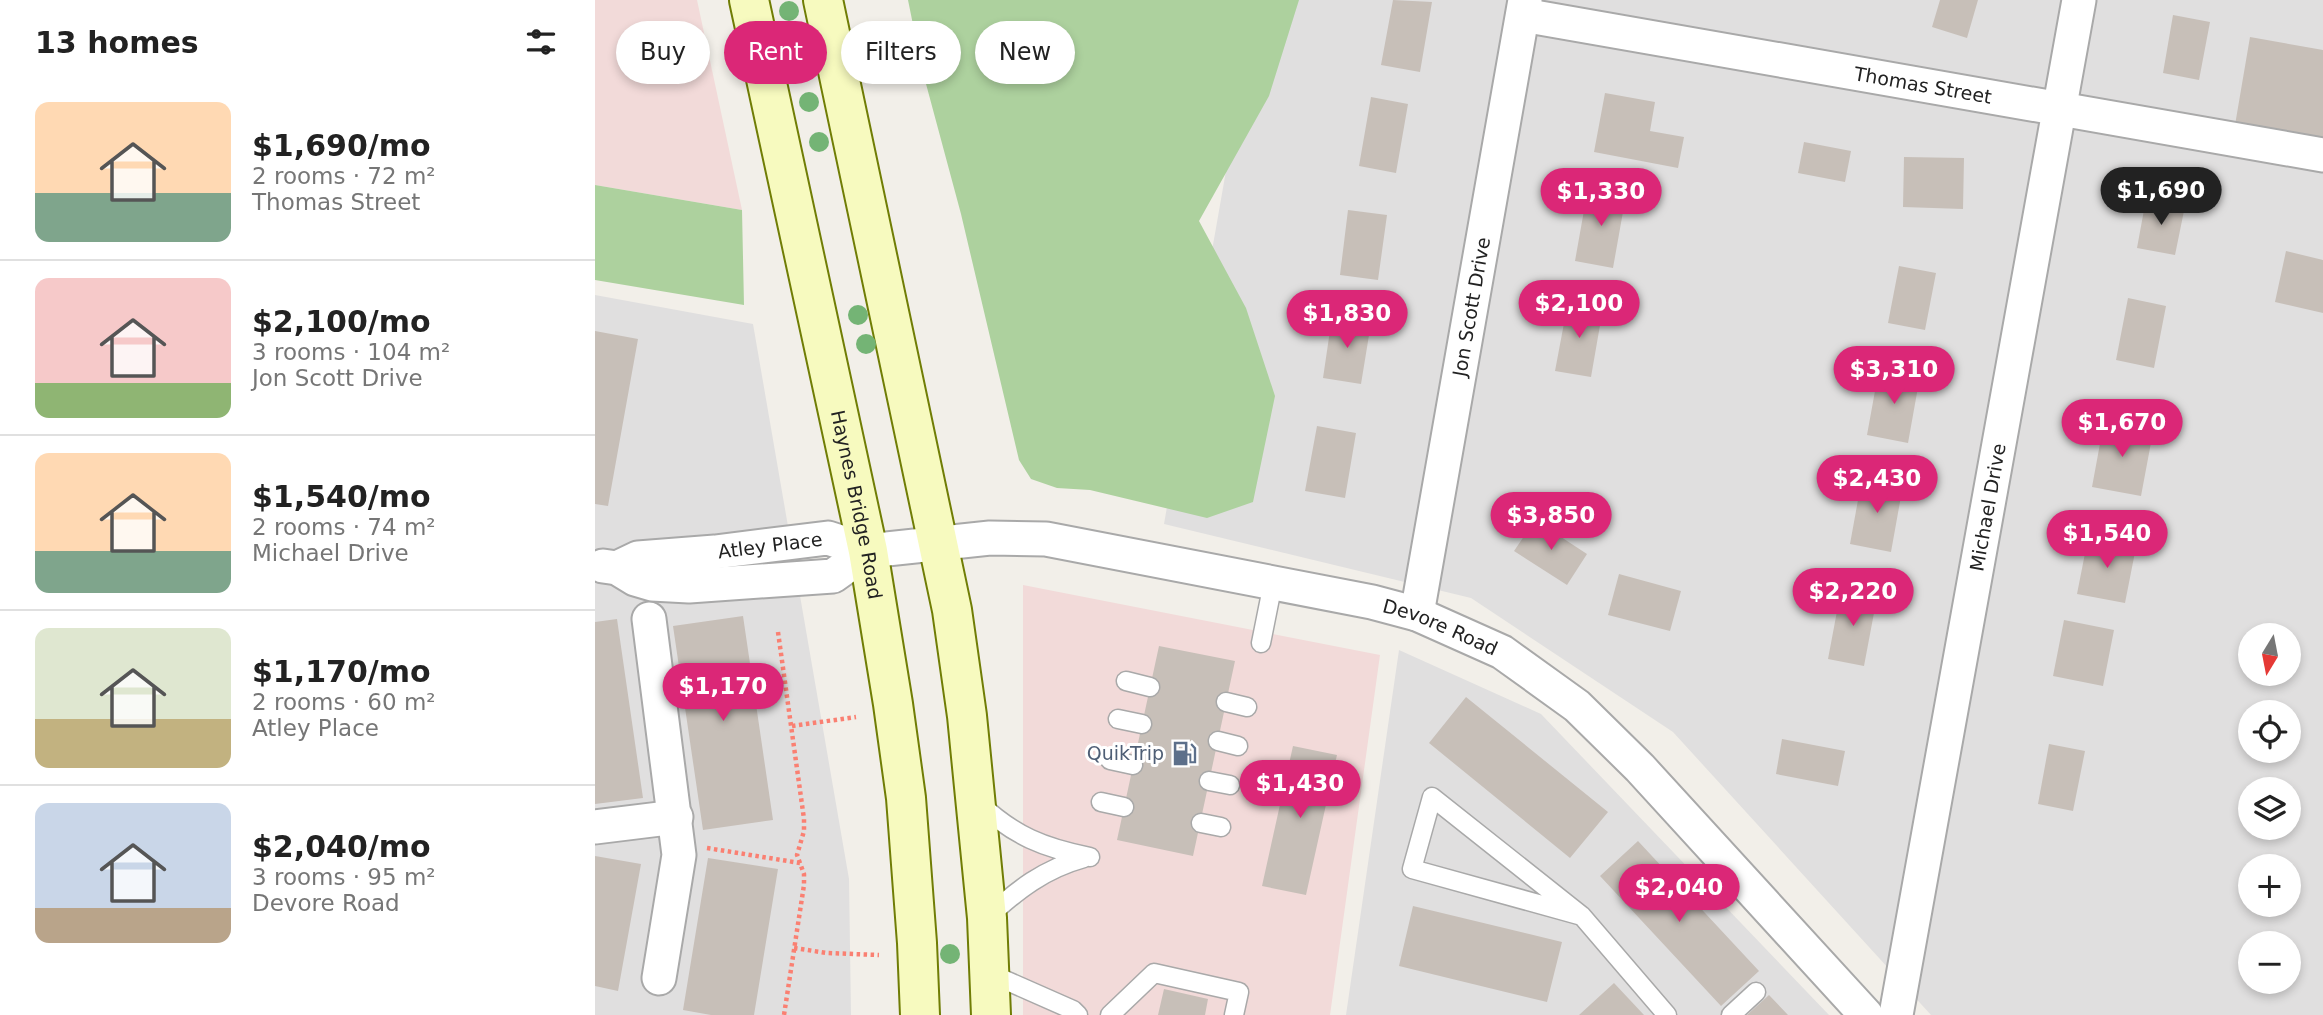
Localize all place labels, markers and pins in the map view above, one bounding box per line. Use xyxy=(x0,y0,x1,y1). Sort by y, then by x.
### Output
pin: $1,330 xyxy=(1544,168,1658,228)
pin: $1,690 xyxy=(2104,168,2218,227)
pin: $2,100 xyxy=(1522,280,1636,340)
pin: $1,830 xyxy=(1290,290,1404,350)
pin: $3,310 xyxy=(1837,346,1951,406)
pin: $1,670 xyxy=(2065,400,2179,459)
pin: $2,430 xyxy=(1820,456,1934,515)
pin: $3,850 xyxy=(1494,492,1608,552)
pin: $1,540 xyxy=(2050,510,2164,570)
pin: $2,220 xyxy=(1796,568,1910,628)
pin: $1,170 xyxy=(666,664,780,723)
fuel station icon: QuikTrip xyxy=(1170,739,1198,767)
place label: QuikTrip xyxy=(1087,742,1164,764)
pin: $1,430 xyxy=(1243,760,1357,820)
pin: $2,040 xyxy=(1622,864,1736,924)

